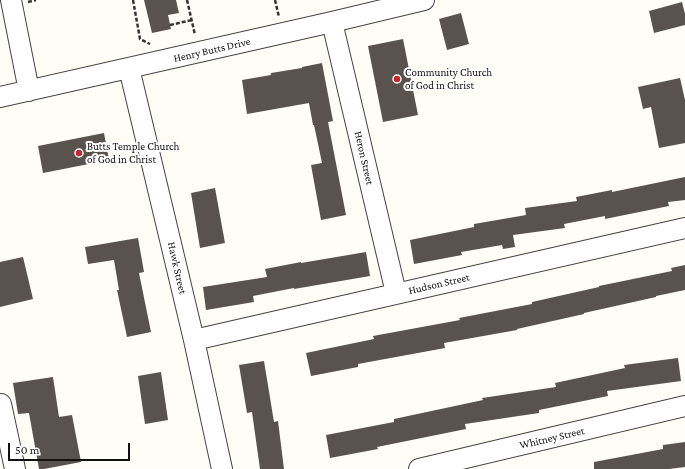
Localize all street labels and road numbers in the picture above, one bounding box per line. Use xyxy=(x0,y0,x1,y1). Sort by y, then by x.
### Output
street label: Henry Butts Drive xyxy=(172,35,252,65)
street label: Heron Street xyxy=(351,130,377,186)
street label: Hawk Street xyxy=(165,240,189,296)
street label: Hudson Street xyxy=(407,271,471,297)
street label: Whitney Street xyxy=(518,424,586,452)

